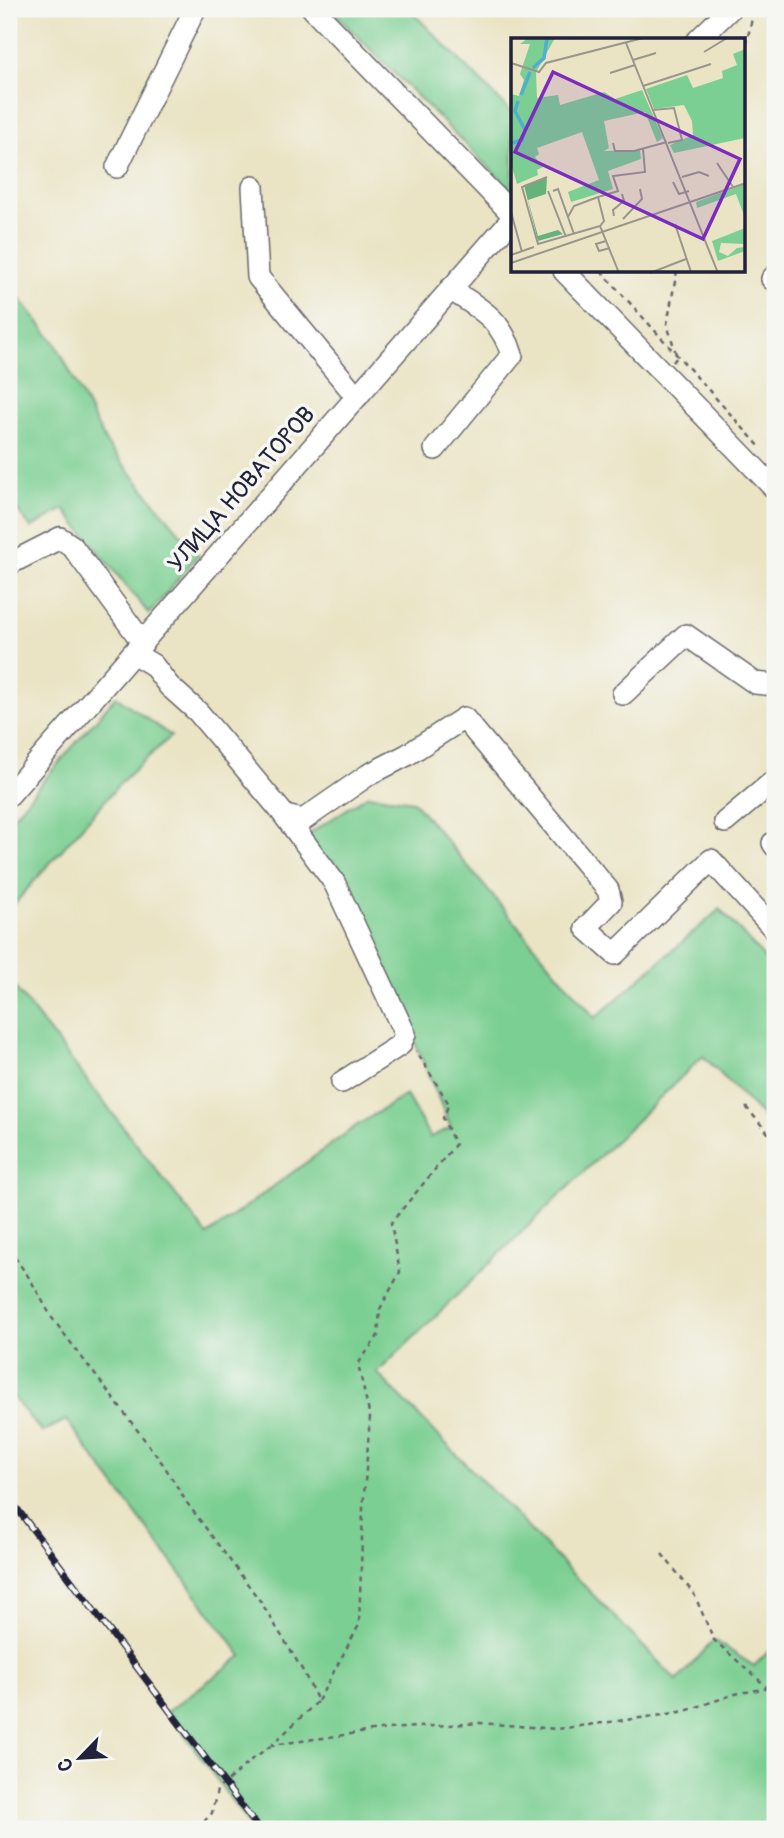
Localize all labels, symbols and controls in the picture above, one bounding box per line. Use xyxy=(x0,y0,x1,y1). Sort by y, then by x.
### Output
inset map xyxy=(511,38,746,273)
street label: УЛИЦА НОВАТОРОВ xyxy=(162,401,321,578)
north arrow xyxy=(46,1722,116,1792)
text: С xyxy=(52,1754,79,1775)

